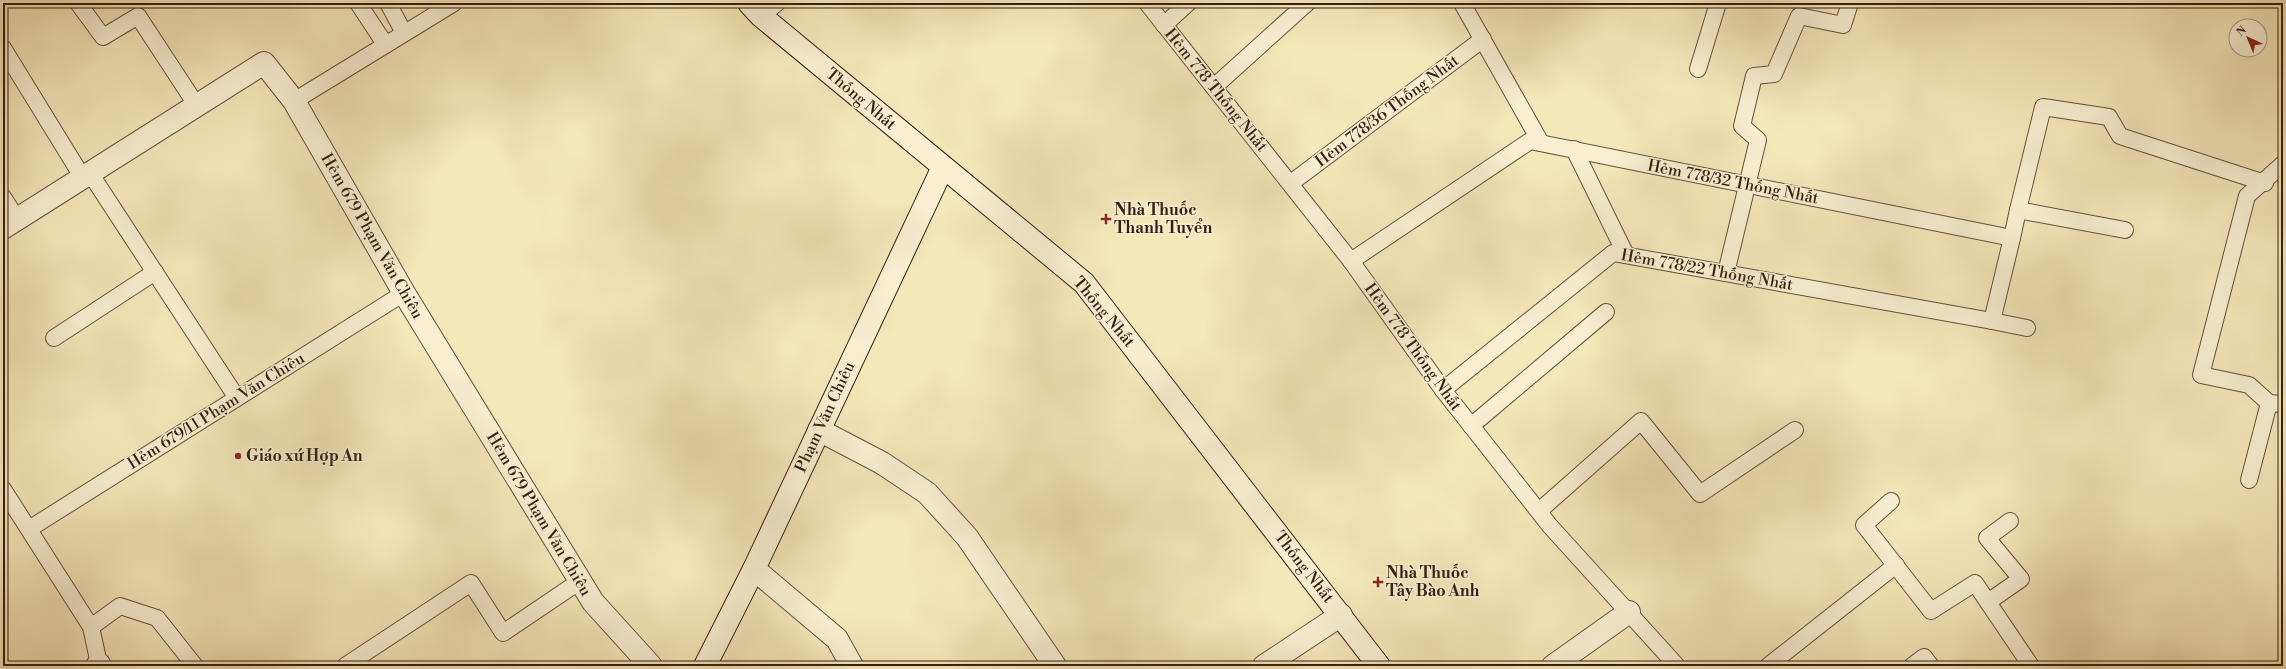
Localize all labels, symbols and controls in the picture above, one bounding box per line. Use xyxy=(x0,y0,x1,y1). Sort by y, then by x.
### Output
north arrow xyxy=(2228,18,2268,58)
text: N xyxy=(2234,23,2250,40)
street label: Hẻm 778 Thống Nhất xyxy=(1160,24,1272,156)
street label: Hẻm 778/36 Thống Nhất xyxy=(1311,50,1463,171)
street label: Thống Nhất xyxy=(822,64,901,134)
street label: Hẻm 679 Phạm Văn Chiêu xyxy=(316,150,428,322)
street label: Hẻm 778/32 Thống Nhất xyxy=(1646,156,1821,208)
place label: Nhà Thuốc Thanh Tuyển xyxy=(1114,200,1212,238)
marker: Nhà Thuốc Thanh Tuyển xyxy=(1101,214,1111,224)
street label: Hẻm 778/22 Thống Nhất xyxy=(1619,245,1795,295)
street label: Thống Nhất xyxy=(1069,273,1139,352)
street label: Hẻm 778 Thống Nhất xyxy=(1360,279,1466,415)
street label: Hẻm 679/11 Phạm Văn Chiêu xyxy=(124,348,308,474)
street label: Phạm Văn Chiêu xyxy=(791,358,859,476)
street label: Hẻm 679 Phạm Văn Chiêu xyxy=(482,428,596,600)
place label: Giáo xứ Hợp An xyxy=(246,446,363,466)
marker: Giáo xứ Hợp An xyxy=(233,451,243,461)
street label: Thống Nhất xyxy=(1270,527,1339,607)
place label: Nhà Thuốc Tây Bào Anh xyxy=(1386,563,1480,601)
marker: Nhà Thuốc Tây Bào Anh xyxy=(1373,577,1383,587)

